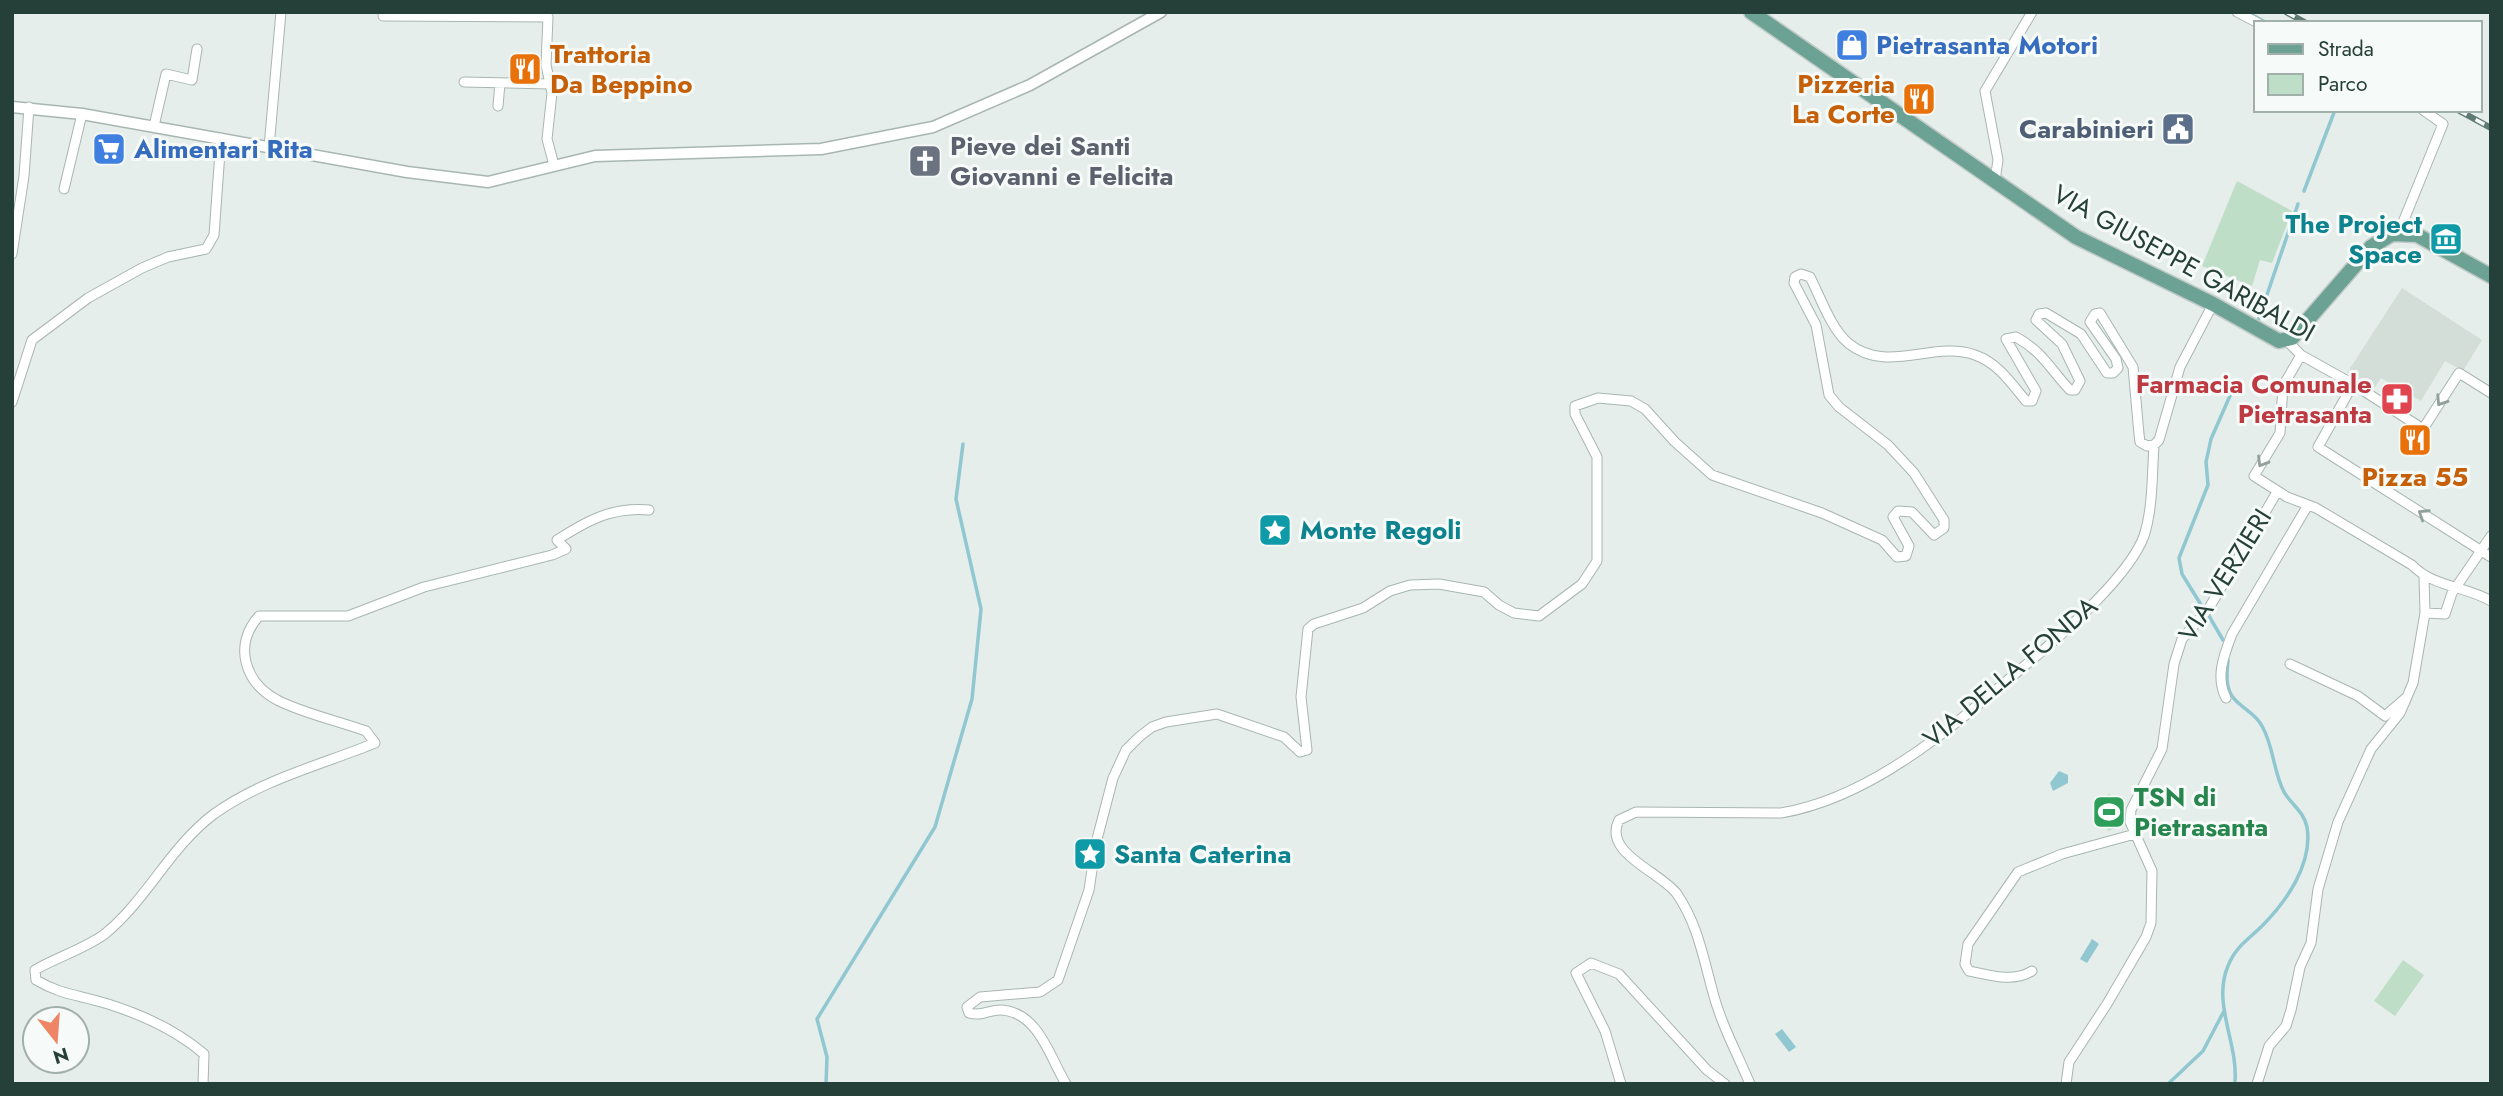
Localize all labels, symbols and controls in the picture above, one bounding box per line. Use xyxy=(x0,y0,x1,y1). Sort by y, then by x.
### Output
legend xyxy=(2254,21,2482,112)
shop icon: Pietrasanta Motori xyxy=(1833,26,1871,64)
place label: Pietrasanta Motori xyxy=(1876,26,2098,64)
text: Strada xyxy=(2318,34,2374,64)
place label: Trattoria Da Beppino xyxy=(550,35,693,103)
restaurant icon: Trattoria Da Beppino xyxy=(506,50,544,88)
place label: Pizzeria La Corte xyxy=(1792,65,1895,133)
text: Parco xyxy=(2318,69,2367,99)
restaurant icon: Pizzeria La Corte xyxy=(1900,80,1938,118)
place label: Carabinieri xyxy=(2019,110,2154,148)
public building icon: Carabinieri xyxy=(2159,110,2197,148)
place label: Pieve dei Santi Giovanni e Felicita xyxy=(950,127,1174,195)
supermarket icon: Alimentari Rita xyxy=(90,130,128,168)
place label: Alimentari Rita xyxy=(133,130,313,168)
church icon: Pieve dei Santi Giovanni e Felicita xyxy=(906,142,944,180)
street label: VIA GIUSEPPE GARIBALDI xyxy=(2046,175,2322,351)
place label: The Project Space xyxy=(2286,205,2423,273)
museum icon: The Project Space xyxy=(2427,220,2465,258)
place label: Farmacia Comunale Pietrasanta xyxy=(2136,365,2372,433)
pharmacy icon: Farmacia Comunale Pietrasanta xyxy=(2378,380,2416,418)
one-way arrow xyxy=(2437,393,2450,406)
restaurant icon: Pizza 55 xyxy=(2396,421,2434,459)
one-way arrow xyxy=(2258,455,2271,468)
place label: Pizza 55 xyxy=(2362,458,2468,496)
street label: VIA VERZIERI xyxy=(2169,501,2281,649)
one-way arrow xyxy=(2418,509,2431,522)
place icon: Monte Regoli xyxy=(1256,511,1294,549)
place label: Monte Regoli xyxy=(1300,511,1462,549)
street label: VIA DELLA FONDA xyxy=(1915,587,2106,756)
place label: TSN di Pietrasanta xyxy=(2134,778,2268,846)
sports icon: TSN di Pietrasanta xyxy=(2090,793,2128,831)
place icon: Santa Caterina xyxy=(1071,835,1109,873)
place label: Santa Caterina xyxy=(1114,835,1292,873)
north arrow xyxy=(21,1005,91,1075)
text: N xyxy=(50,1041,72,1071)

